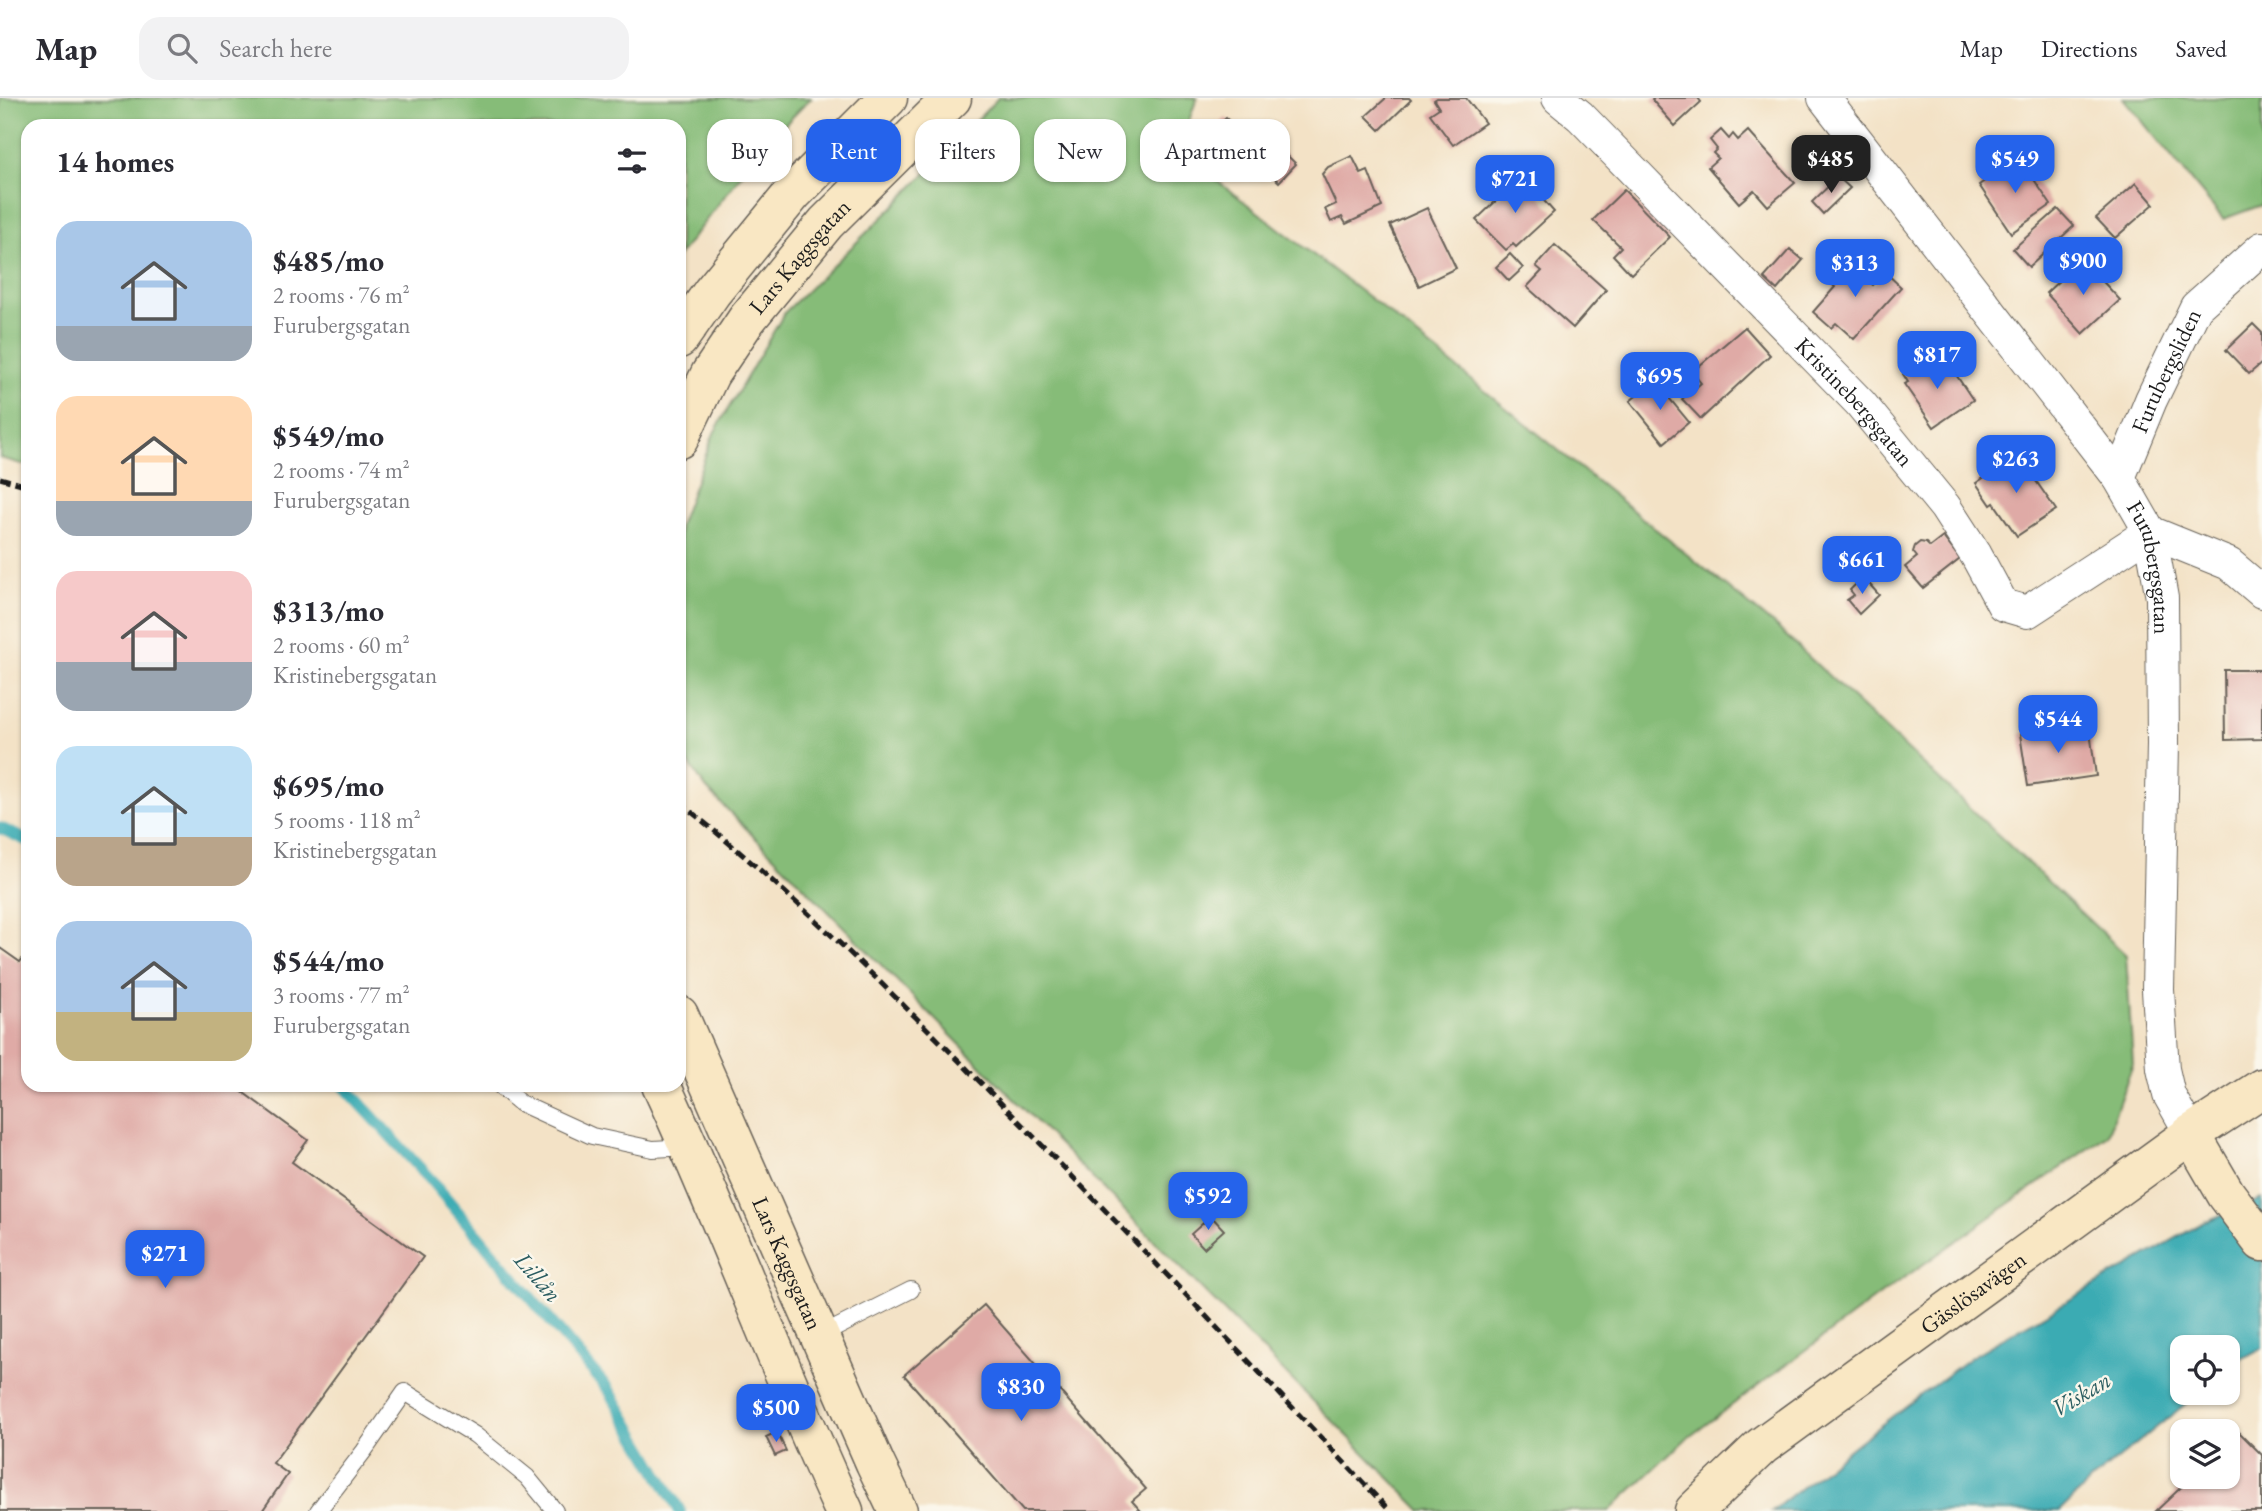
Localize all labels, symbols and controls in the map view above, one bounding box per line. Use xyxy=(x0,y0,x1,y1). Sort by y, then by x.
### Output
search box xyxy=(139,17,629,80)
text: Map xyxy=(35,27,97,70)
icon: search xyxy=(163,29,201,67)
text: Search here xyxy=(219,31,332,65)
text: Map xyxy=(1960,33,2003,64)
text: Directions xyxy=(2041,33,2138,64)
text: Saved xyxy=(2176,33,2227,64)
chip: Buy xyxy=(707,119,792,182)
chip: Rent xyxy=(806,119,901,182)
chip: Filters xyxy=(915,119,1020,182)
chip: New xyxy=(1034,119,1126,182)
chip: Apartment xyxy=(1140,119,1290,182)
pin: $485 xyxy=(1790,136,1872,195)
pin: $549 xyxy=(1974,136,2056,195)
text: 14 homes xyxy=(56,142,174,181)
icon: filters xyxy=(613,142,651,180)
text: $485 xyxy=(1807,143,1855,173)
text: $549 xyxy=(1991,143,2039,173)
pin: $721 xyxy=(1474,156,1556,215)
text: $721 xyxy=(1491,163,1539,193)
street label: Lars Kaggsgatan xyxy=(742,192,857,320)
pin: $900 xyxy=(2042,238,2124,297)
pin: $313 xyxy=(1814,240,1896,299)
text: $485/mo xyxy=(273,241,384,280)
text: $900 xyxy=(2059,245,2107,275)
text: $313 xyxy=(1831,247,1879,277)
icon: home xyxy=(112,249,196,333)
text: 2 rooms · 76 m² xyxy=(273,280,410,310)
street label: Furubergsliden xyxy=(2124,304,2208,437)
text: Furubergsgatan xyxy=(273,310,410,340)
street label: Kristinebergsgatan xyxy=(1789,331,1921,473)
pin: $817 xyxy=(1896,331,1978,391)
text: $817 xyxy=(1913,339,1961,369)
pin: $695 xyxy=(1619,352,1701,412)
text: $695 xyxy=(1636,360,1684,390)
text: $549/mo xyxy=(273,416,384,455)
icon: home xyxy=(112,424,196,508)
pin: $263 xyxy=(1975,436,2057,495)
text: $263 xyxy=(1992,443,2040,473)
text: 2 rooms · 74 m² xyxy=(273,455,410,485)
text: Furubergsgatan xyxy=(273,485,410,515)
street label: Furubergsgatan xyxy=(2120,495,2177,634)
pin: $661 xyxy=(1821,536,1903,596)
text: $661 xyxy=(1838,544,1886,574)
text: $313/mo xyxy=(273,591,384,630)
icon: home xyxy=(112,599,196,683)
text: 2 rooms · 60 m² xyxy=(273,630,410,660)
text: Kristinebergsgatan xyxy=(273,660,437,690)
pin: $544 xyxy=(2017,696,2099,755)
text: $544 xyxy=(2034,703,2082,733)
text: $695/mo xyxy=(273,766,384,805)
icon: home xyxy=(112,774,196,858)
text: 5 rooms · 118 m² xyxy=(273,805,421,835)
text: Kristinebergsgatan xyxy=(273,835,437,865)
text: $544/mo xyxy=(273,941,384,980)
icon: home xyxy=(112,949,196,1033)
text: 3 rooms · 77 m² xyxy=(273,980,410,1010)
text: Furubergsgatan xyxy=(273,1010,410,1040)
pin: $592 xyxy=(1167,1172,1249,1232)
text: $592 xyxy=(1184,1180,1232,1210)
street label: Lars Kaggsgatan xyxy=(745,1192,830,1335)
pin: $271 xyxy=(124,1230,206,1290)
text: $271 xyxy=(141,1238,189,1268)
water label: Lillån xyxy=(507,1244,569,1309)
street label: Gässlösavägen xyxy=(1914,1244,2032,1341)
map controls xyxy=(2170,1335,2240,1489)
button: locate xyxy=(2170,1335,2240,1405)
pin: $830 xyxy=(980,1364,1062,1423)
water label: Viskan xyxy=(2045,1364,2116,1423)
text: $830 xyxy=(997,1371,1045,1401)
pin: $500 xyxy=(735,1384,817,1444)
text: $500 xyxy=(752,1392,800,1422)
button: layers xyxy=(2170,1419,2240,1489)

